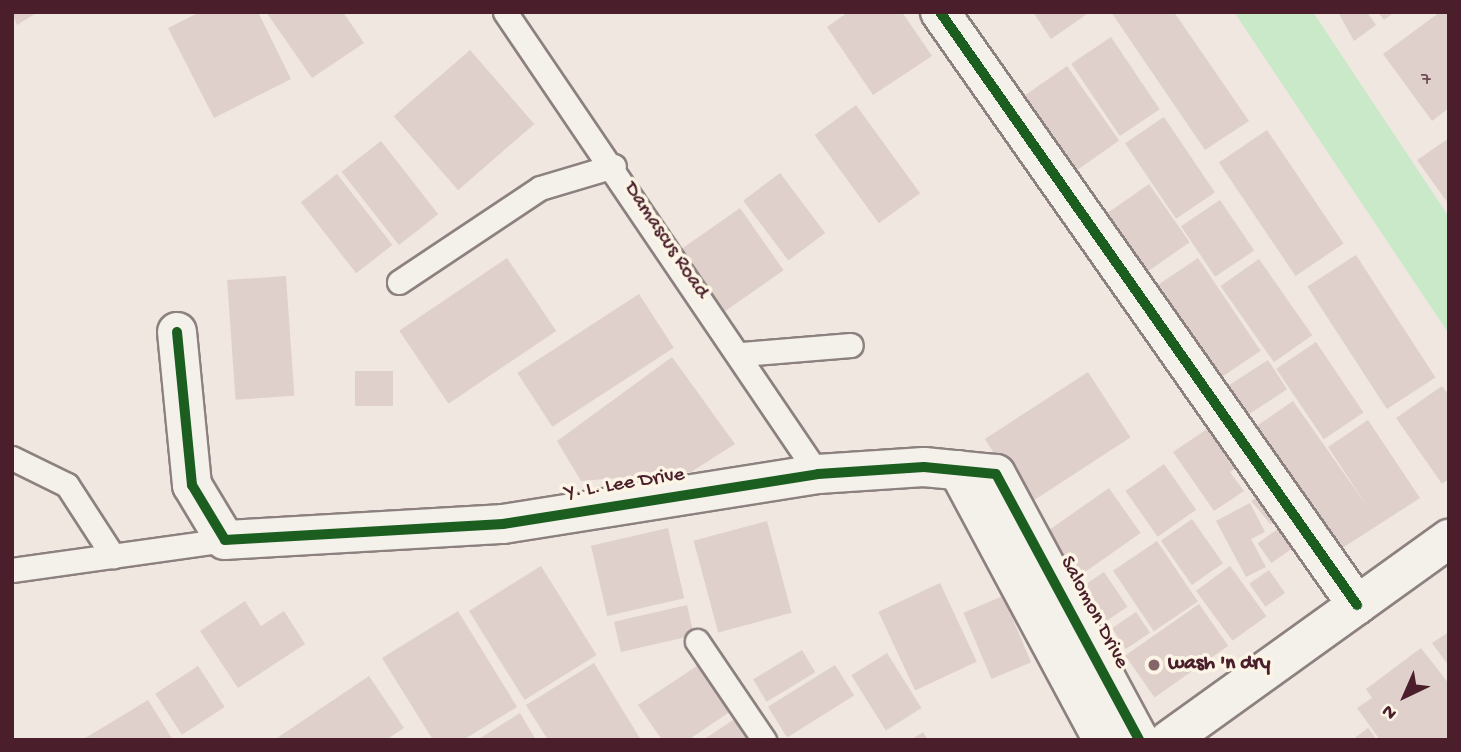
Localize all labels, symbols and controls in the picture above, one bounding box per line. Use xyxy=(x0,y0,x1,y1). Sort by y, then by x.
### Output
house number: 7 xyxy=(1421,70,1431,92)
street label: Damascus Road xyxy=(617,178,713,304)
street label: Y. L. Lee Drive xyxy=(563,463,687,507)
street label: Salomon Drive xyxy=(1053,553,1133,673)
place label: wash 'n dry xyxy=(1168,652,1270,678)
marker: wash 'n dry xyxy=(1146,657,1162,673)
north arrow xyxy=(1370,661,1440,731)
text: N xyxy=(1378,699,1403,724)

